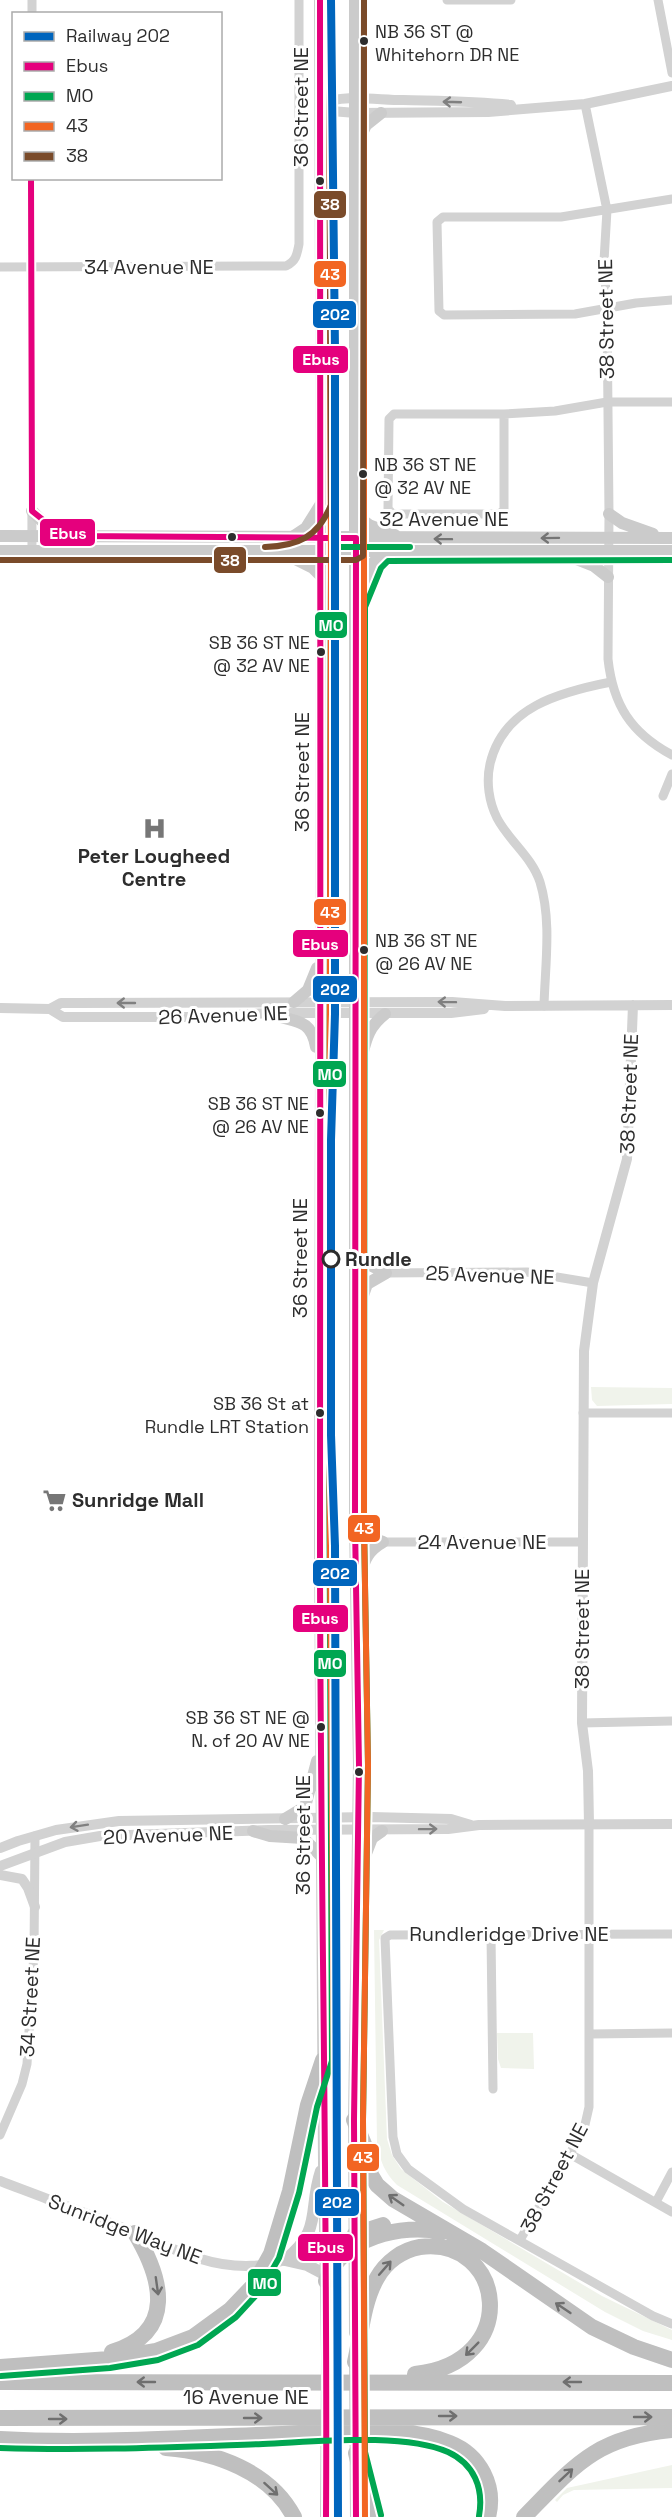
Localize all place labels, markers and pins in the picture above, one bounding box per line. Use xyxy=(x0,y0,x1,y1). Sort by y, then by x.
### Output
place label: NB 36 ST @ Whitehorn DR NE xyxy=(375,20,519,66)
marker: NB 36 ST @ Whitehorn DR NE xyxy=(358,35,370,47)
unlabelled marker xyxy=(314,175,326,187)
place label: NB 36 ST NE @ 32 AV NE xyxy=(374,453,476,499)
marker: NB 36 ST NE @ 32 AV NE xyxy=(357,468,369,480)
unlabelled marker xyxy=(226,531,238,543)
place label: SB 36 ST NE @ 32 AV NE xyxy=(209,631,310,677)
marker: SB 36 ST NE @ 32 AV NE xyxy=(315,646,327,658)
hospital icon: Peter Lougheed Centre xyxy=(141,815,167,841)
place label: Peter Lougheed Centre xyxy=(78,843,230,892)
place label: NB 36 ST NE @ 26 AV NE xyxy=(375,929,477,975)
marker: NB 36 ST NE @ 26 AV NE xyxy=(358,944,370,956)
place label: SB 36 ST NE @ 26 AV NE xyxy=(208,1092,309,1138)
marker: SB 36 ST NE @ 26 AV NE xyxy=(314,1107,326,1119)
place label: Rundle xyxy=(345,1246,412,1272)
marker: Rundle xyxy=(322,1250,340,1268)
place label: SB 36 St at Rundle LRT Station xyxy=(145,1392,309,1438)
marker: SB 36 St at Rundle LRT Station xyxy=(314,1407,326,1419)
supermarket icon: Sunridge Mall xyxy=(41,1487,67,1513)
place label: Sunridge Mall xyxy=(72,1487,204,1513)
place label: SB 36 ST NE @ N. of 20 AV NE xyxy=(186,1706,310,1752)
marker: SB 36 ST NE @ N. of 20 AV NE xyxy=(315,1721,327,1733)
unlabelled marker xyxy=(353,1766,365,1778)

